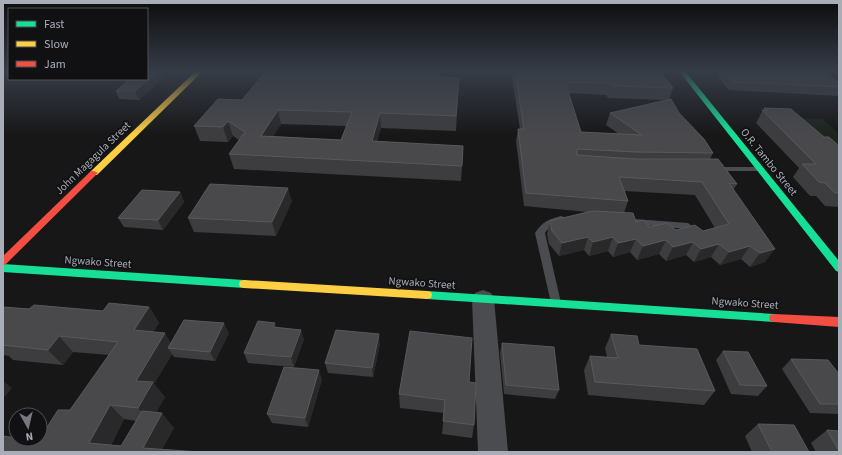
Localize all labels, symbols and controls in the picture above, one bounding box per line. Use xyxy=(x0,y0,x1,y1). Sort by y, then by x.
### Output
legend xyxy=(8,8,148,80)
text: Fast xyxy=(44,16,64,33)
text: Slow xyxy=(44,36,69,53)
text: Jam xyxy=(44,56,66,73)
street label: John Magagula Street xyxy=(52,118,134,198)
street label: O.R. Tambo Street xyxy=(737,125,801,199)
street label: Ngwako Street xyxy=(64,252,132,272)
street label: Ngwako Street xyxy=(388,273,456,293)
street label: Ngwako Street xyxy=(711,293,779,313)
north arrow xyxy=(8,407,48,447)
text: N xyxy=(25,428,34,444)

